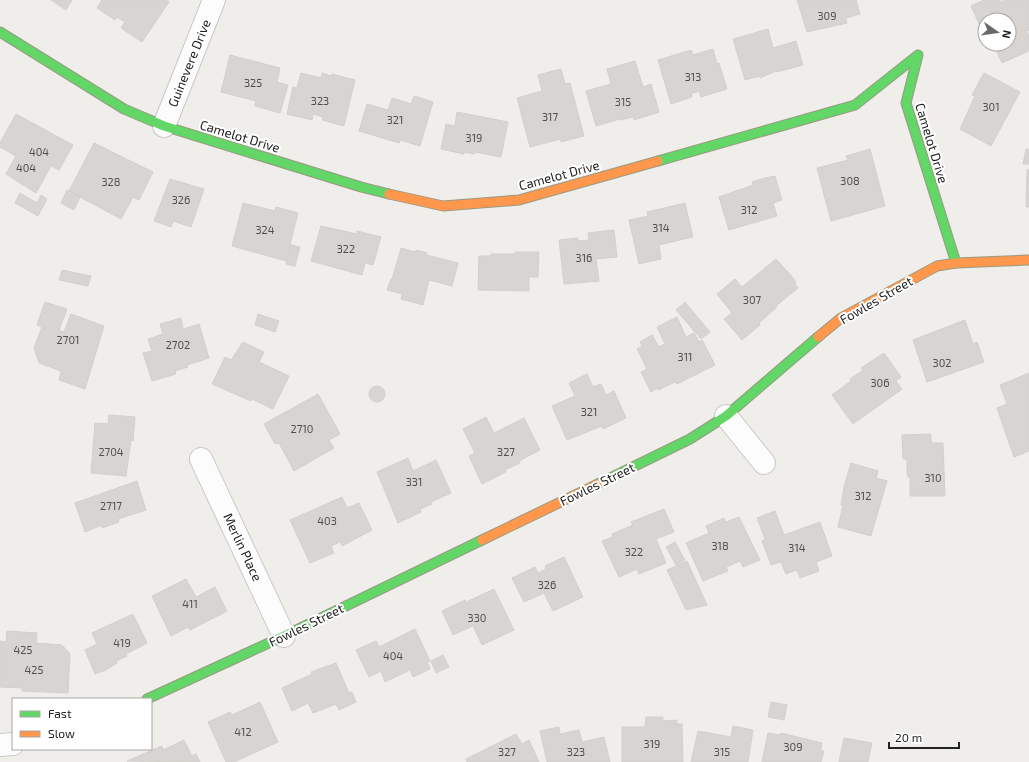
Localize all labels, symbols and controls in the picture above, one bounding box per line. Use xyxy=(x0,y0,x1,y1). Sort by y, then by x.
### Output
house number: 309 xyxy=(817,9,837,22)
north arrow xyxy=(977,12,1017,52)
street label: Guinevere Drive xyxy=(164,17,214,109)
text: N xyxy=(1000,29,1014,40)
house number: 313 xyxy=(685,70,701,83)
house number: 325 xyxy=(244,76,262,89)
house number: 323 xyxy=(311,94,329,107)
house number: 315 xyxy=(615,95,631,108)
house number: 301 xyxy=(982,100,1000,113)
street label: Camelot Drive xyxy=(912,101,952,185)
house number: 317 xyxy=(542,110,558,123)
house number: 321 xyxy=(387,113,403,126)
street label: Camelot Drive xyxy=(198,116,282,156)
house number: 319 xyxy=(466,131,482,144)
house number: 404 xyxy=(29,145,49,158)
street label: Camelot Drive xyxy=(517,157,601,193)
house number: 404 xyxy=(16,161,36,174)
house number: 308 xyxy=(840,174,860,187)
house number: 328 xyxy=(102,175,120,188)
house number: 326 xyxy=(172,193,190,206)
house number: 312 xyxy=(741,203,757,216)
house number: 314 xyxy=(652,221,670,234)
house number: 324 xyxy=(255,223,275,236)
house number: 322 xyxy=(337,242,355,255)
house number: 316 xyxy=(576,251,592,264)
street label: Fowles Street xyxy=(837,273,915,327)
house number: 307 xyxy=(743,293,762,306)
house number: 2701 xyxy=(57,333,79,346)
house number: 2702 xyxy=(166,338,190,351)
house number: 311 xyxy=(678,350,692,363)
house number: 302 xyxy=(933,356,951,369)
house number: 306 xyxy=(870,376,890,389)
house number: 321 xyxy=(581,405,597,418)
house number: 2710 xyxy=(291,422,313,435)
house number: 2704 xyxy=(98,445,124,458)
house number: 327 xyxy=(497,445,515,458)
street label: Fowles Street xyxy=(557,459,637,509)
house number: 310 xyxy=(924,471,942,484)
house number: 331 xyxy=(406,475,422,488)
house number: 312 xyxy=(855,489,871,502)
house number: 2717 xyxy=(100,499,122,512)
street label: Merlin Place xyxy=(220,511,266,583)
house number: 403 xyxy=(317,514,337,527)
house number: 318 xyxy=(711,539,729,552)
house number: 314 xyxy=(788,541,806,554)
house number: 322 xyxy=(625,545,643,558)
house number: 326 xyxy=(538,578,556,591)
house number: 411 xyxy=(182,597,198,610)
street label: Fowles Street xyxy=(266,600,346,650)
house number: 330 xyxy=(468,611,486,624)
house number: 419 xyxy=(113,636,131,649)
house number: 425 xyxy=(14,643,33,656)
house number: 404 xyxy=(383,649,403,662)
house number: 425 xyxy=(25,663,44,676)
legend xyxy=(12,698,152,750)
text: Fast xyxy=(48,706,72,720)
scale bar xyxy=(889,724,959,750)
house number: 412 xyxy=(234,725,252,738)
text: Slow xyxy=(48,726,75,740)
text: 20 m xyxy=(895,730,922,744)
house number: 319 xyxy=(644,737,660,750)
house number: 309 xyxy=(783,740,803,753)
house number: 327 xyxy=(498,745,516,758)
house number: 323 xyxy=(567,745,585,758)
house number: 315 xyxy=(714,745,730,758)

